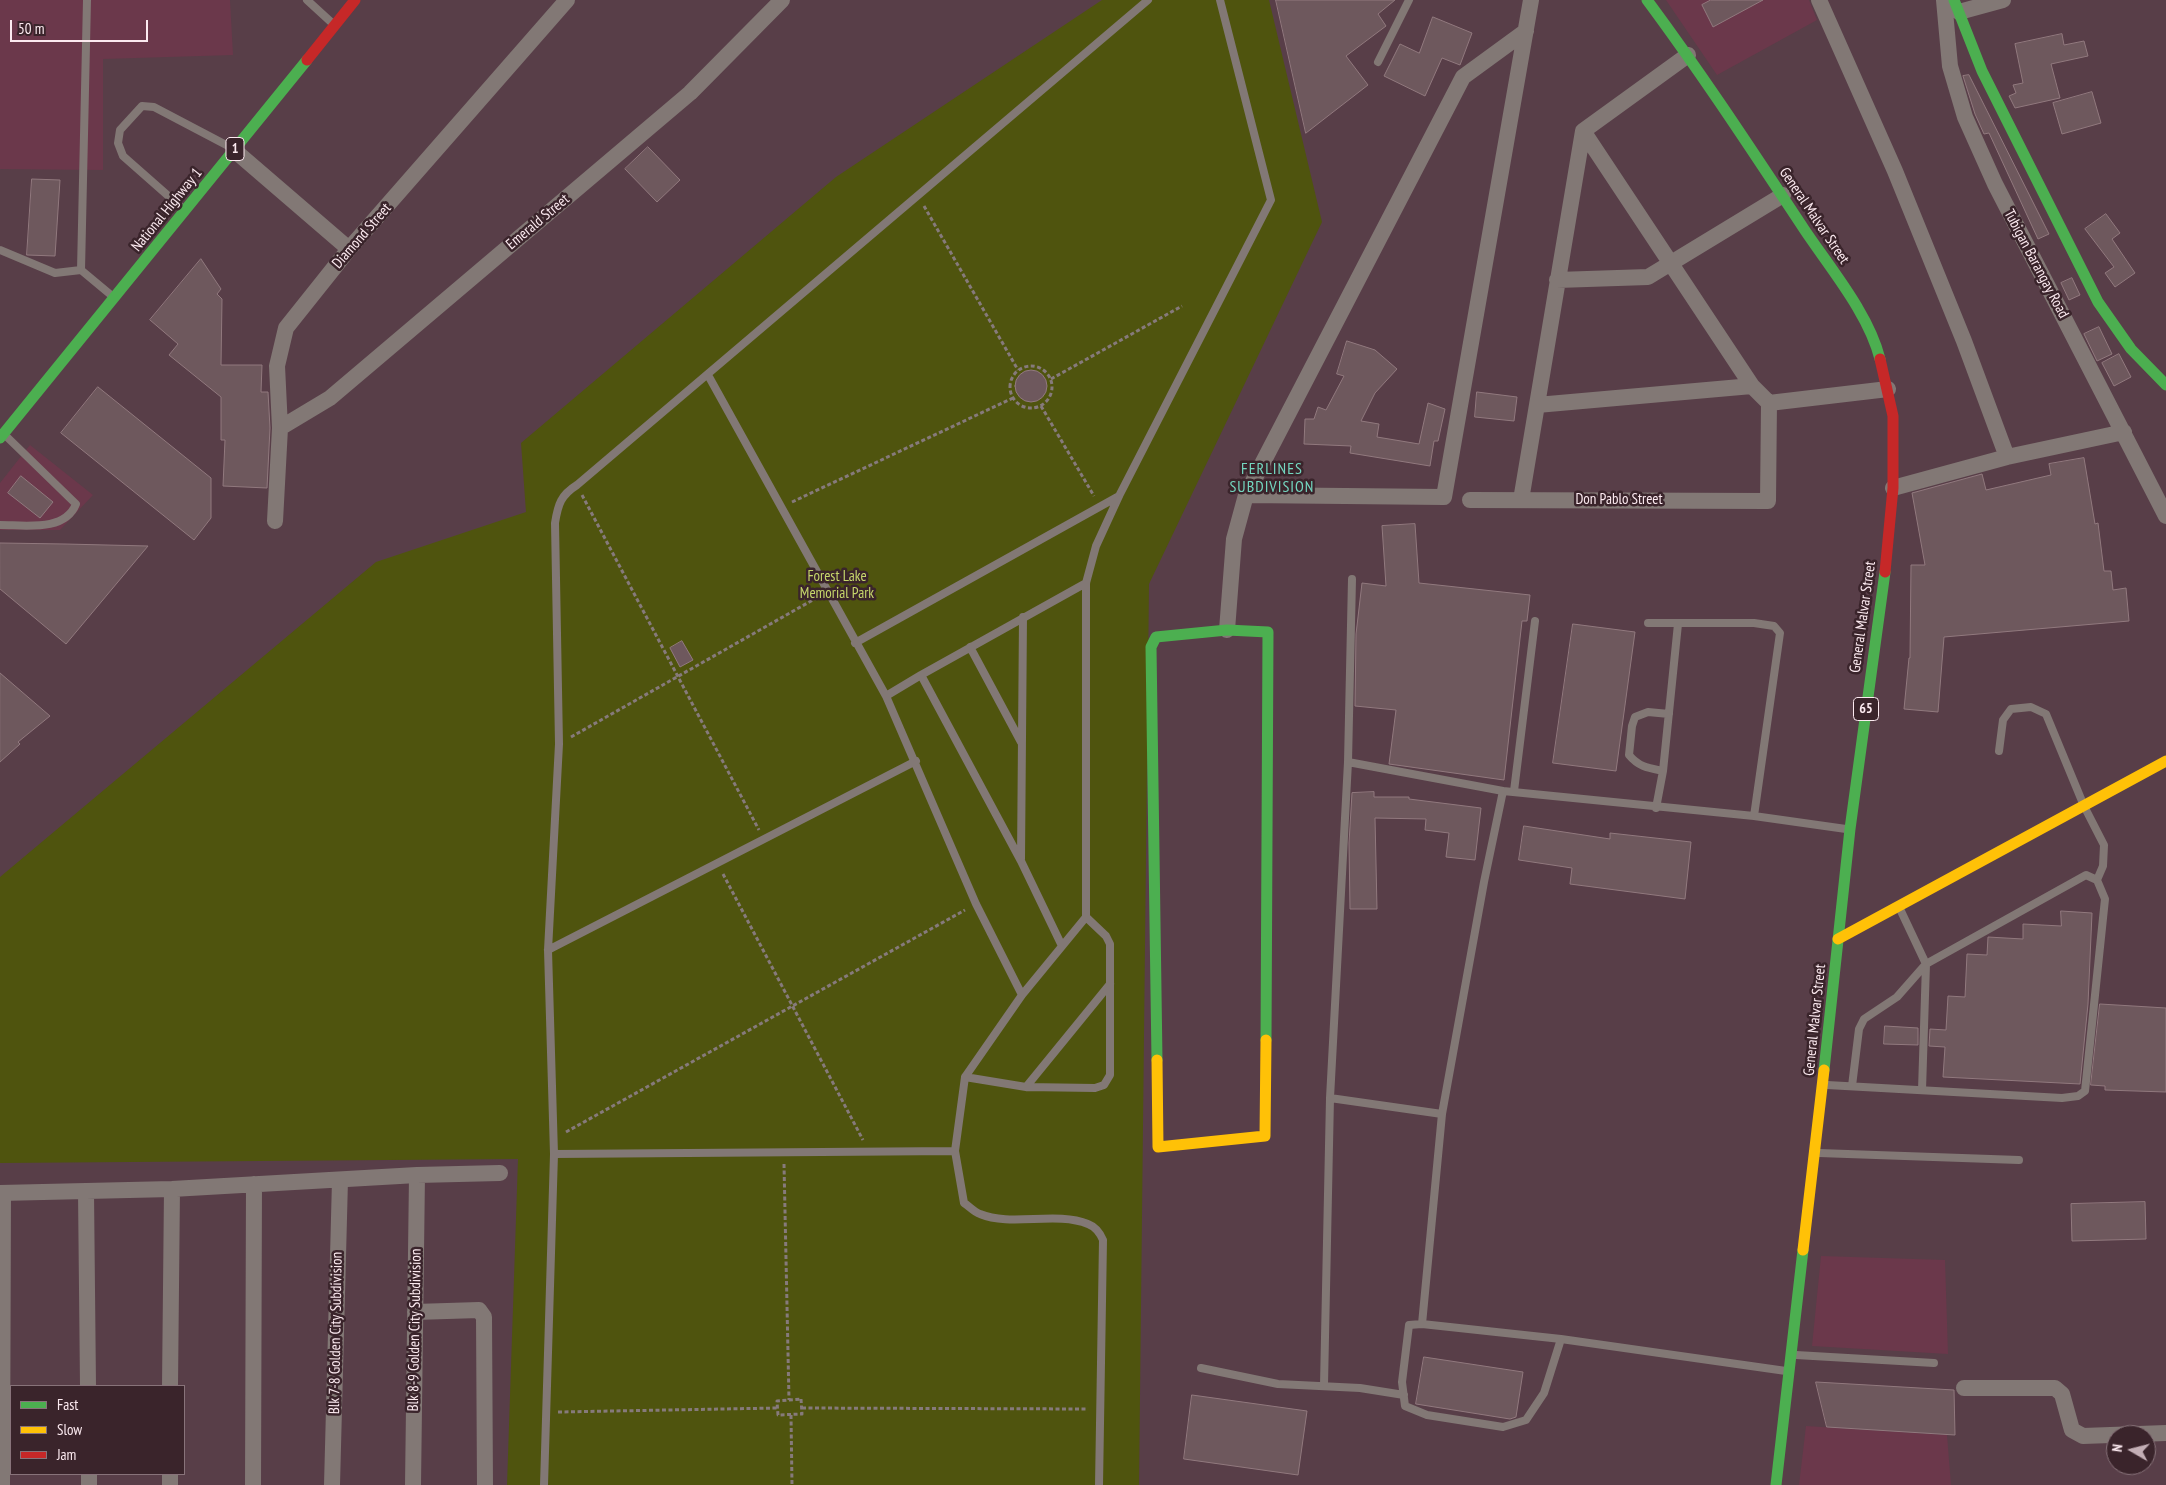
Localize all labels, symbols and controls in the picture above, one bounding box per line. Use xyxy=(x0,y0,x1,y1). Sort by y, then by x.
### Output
scale bar xyxy=(12,10,150,42)
text: 50 m xyxy=(18,19,44,38)
road number: 1 xyxy=(226,138,244,160)
street label: General Malvar Street xyxy=(1775,164,1853,268)
street label: National Highway 1 xyxy=(128,165,206,255)
street label: Emerald Street xyxy=(503,190,573,254)
street label: Diamond Street xyxy=(329,200,395,272)
street label: Tubigan Barangay Road xyxy=(2000,207,2072,321)
district label: FERLINES SUBDIVISION xyxy=(1228,459,1316,497)
street label: Don Pablo Street xyxy=(1575,491,1663,509)
street label: General Malvar Street xyxy=(1846,560,1880,674)
park label: Forest Lake Memorial Park xyxy=(800,568,874,603)
road number: 65 xyxy=(1854,698,1878,721)
street label: General Malvar Street xyxy=(1800,963,1830,1077)
street label: Blk 8-9 Golden City Subdivision xyxy=(405,1248,425,1412)
street label: Blk 7-8 Golden City Subdivision xyxy=(326,1252,346,1414)
legend xyxy=(10,1385,185,1475)
text: Fast xyxy=(57,1395,78,1414)
text: Slow xyxy=(57,1420,82,1439)
north arrow xyxy=(2106,1425,2156,1475)
text: N xyxy=(2108,1443,2127,1453)
text: Jam xyxy=(57,1445,76,1464)

